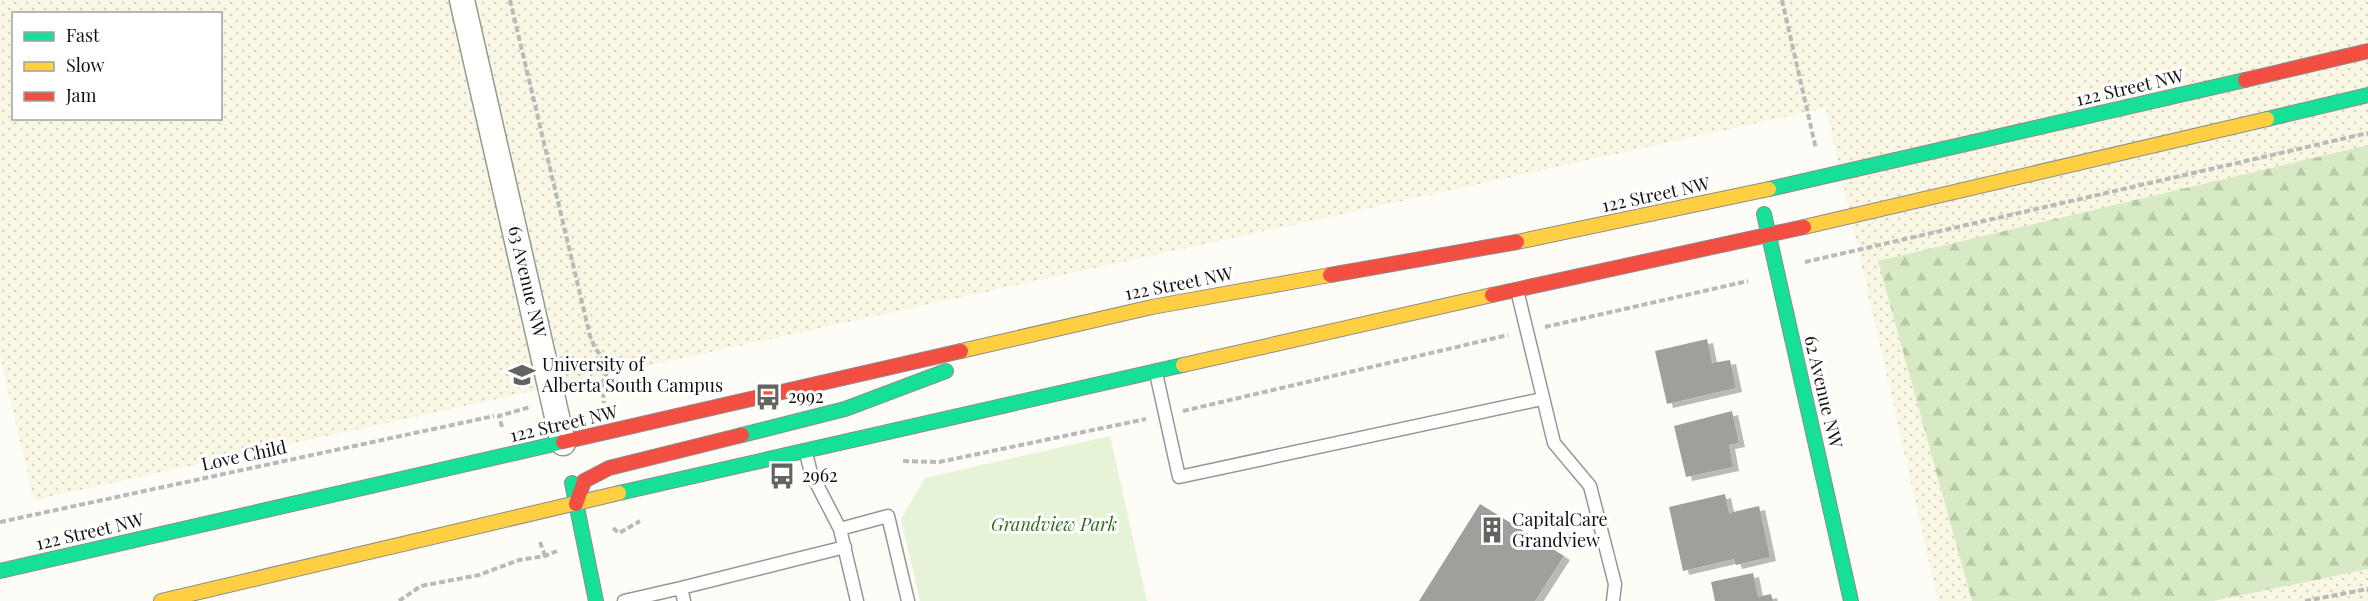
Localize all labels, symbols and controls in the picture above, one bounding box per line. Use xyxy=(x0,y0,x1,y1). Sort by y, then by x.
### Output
legend xyxy=(12,12,222,120)
text: Fast xyxy=(66,23,100,47)
text: Slow xyxy=(66,53,104,77)
street label: 122 Street NW xyxy=(2074,63,2187,111)
text: Jam xyxy=(65,83,96,107)
street label: 122 Street NW xyxy=(1600,171,1713,217)
street label: 63 Avenue NW xyxy=(503,223,553,341)
street label: 122 Street NW xyxy=(1123,261,1236,305)
street label: 62 Avenue NW xyxy=(1799,333,1849,451)
place label: University of Alberta South Campus xyxy=(541,352,723,397)
school or university icon: University of Alberta South Campus xyxy=(507,360,537,390)
bus stop icon: 2992 xyxy=(753,382,783,412)
place label: 2992 xyxy=(788,384,824,408)
street label: 122 Street NW xyxy=(508,399,621,447)
street label: Love Child xyxy=(199,434,289,476)
bus stop icon: 2962 xyxy=(767,461,797,491)
place label: 2962 xyxy=(802,463,838,487)
street label: 122 Street NW xyxy=(34,507,147,555)
place label: CapitalCare Grandview xyxy=(1512,507,1608,552)
park label: Grandview Park xyxy=(991,512,1117,536)
building icon: CapitalCare Grandview xyxy=(1477,515,1507,545)

